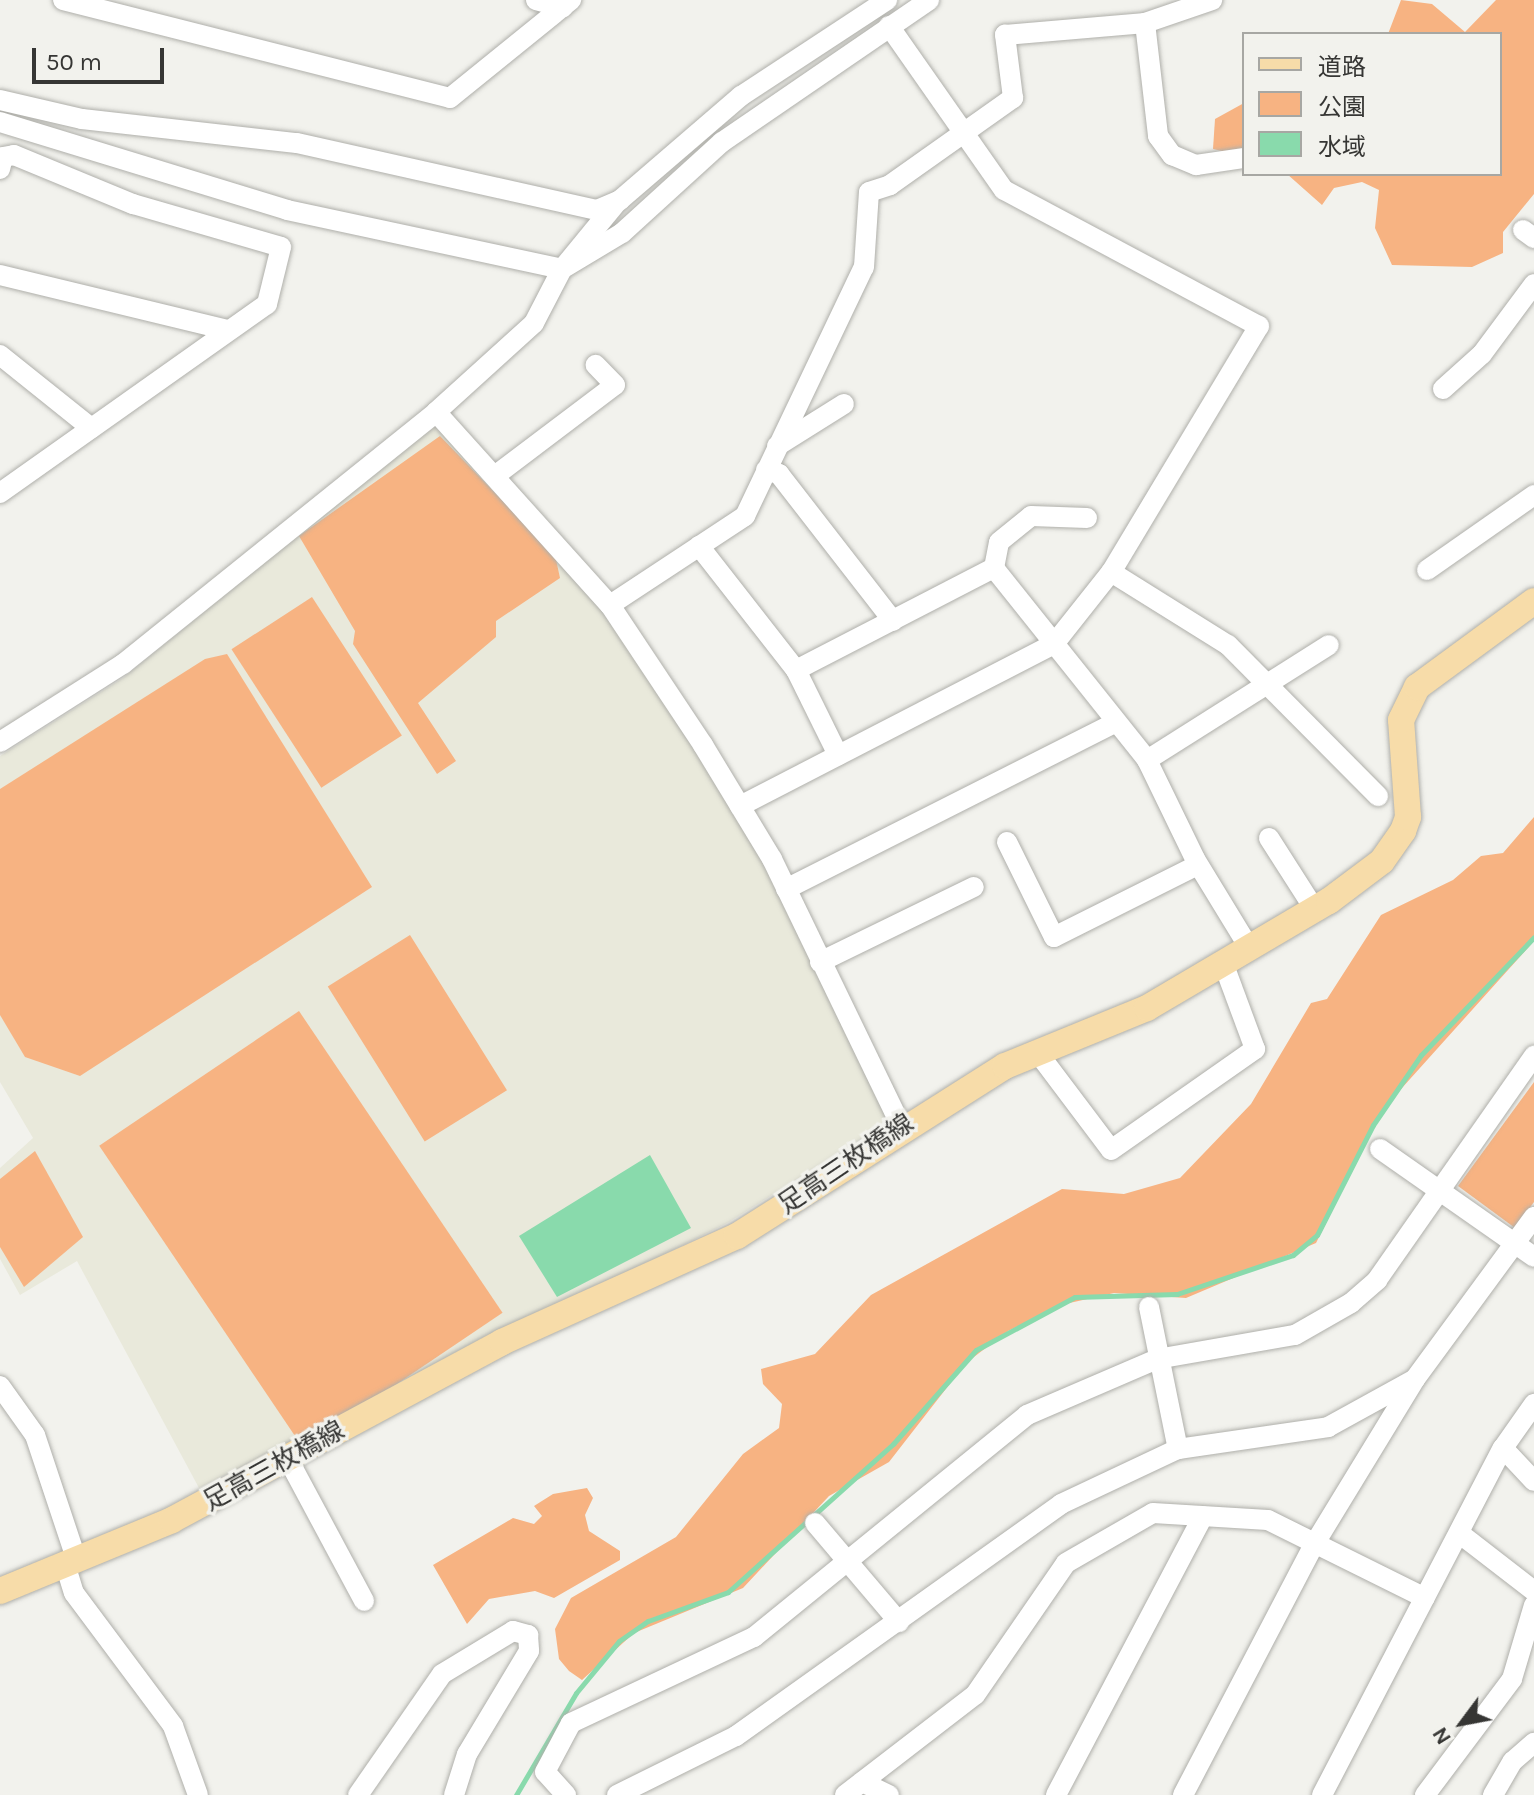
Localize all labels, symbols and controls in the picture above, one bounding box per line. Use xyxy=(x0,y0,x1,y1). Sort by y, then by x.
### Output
scale bar xyxy=(36,32,168,82)
legend xyxy=(1242,32,1502,176)
text: 50 m xyxy=(46,48,102,76)
text: 道路 xyxy=(1318,53,1366,81)
text: 公園 xyxy=(1318,93,1366,121)
text: 水域 xyxy=(1318,133,1366,161)
street label: 足高三枚橋線 xyxy=(773,1107,919,1221)
street label: 足高三枚橋線 xyxy=(198,1415,350,1517)
north arrow xyxy=(1422,1683,1502,1763)
text: N xyxy=(1426,1722,1457,1749)

